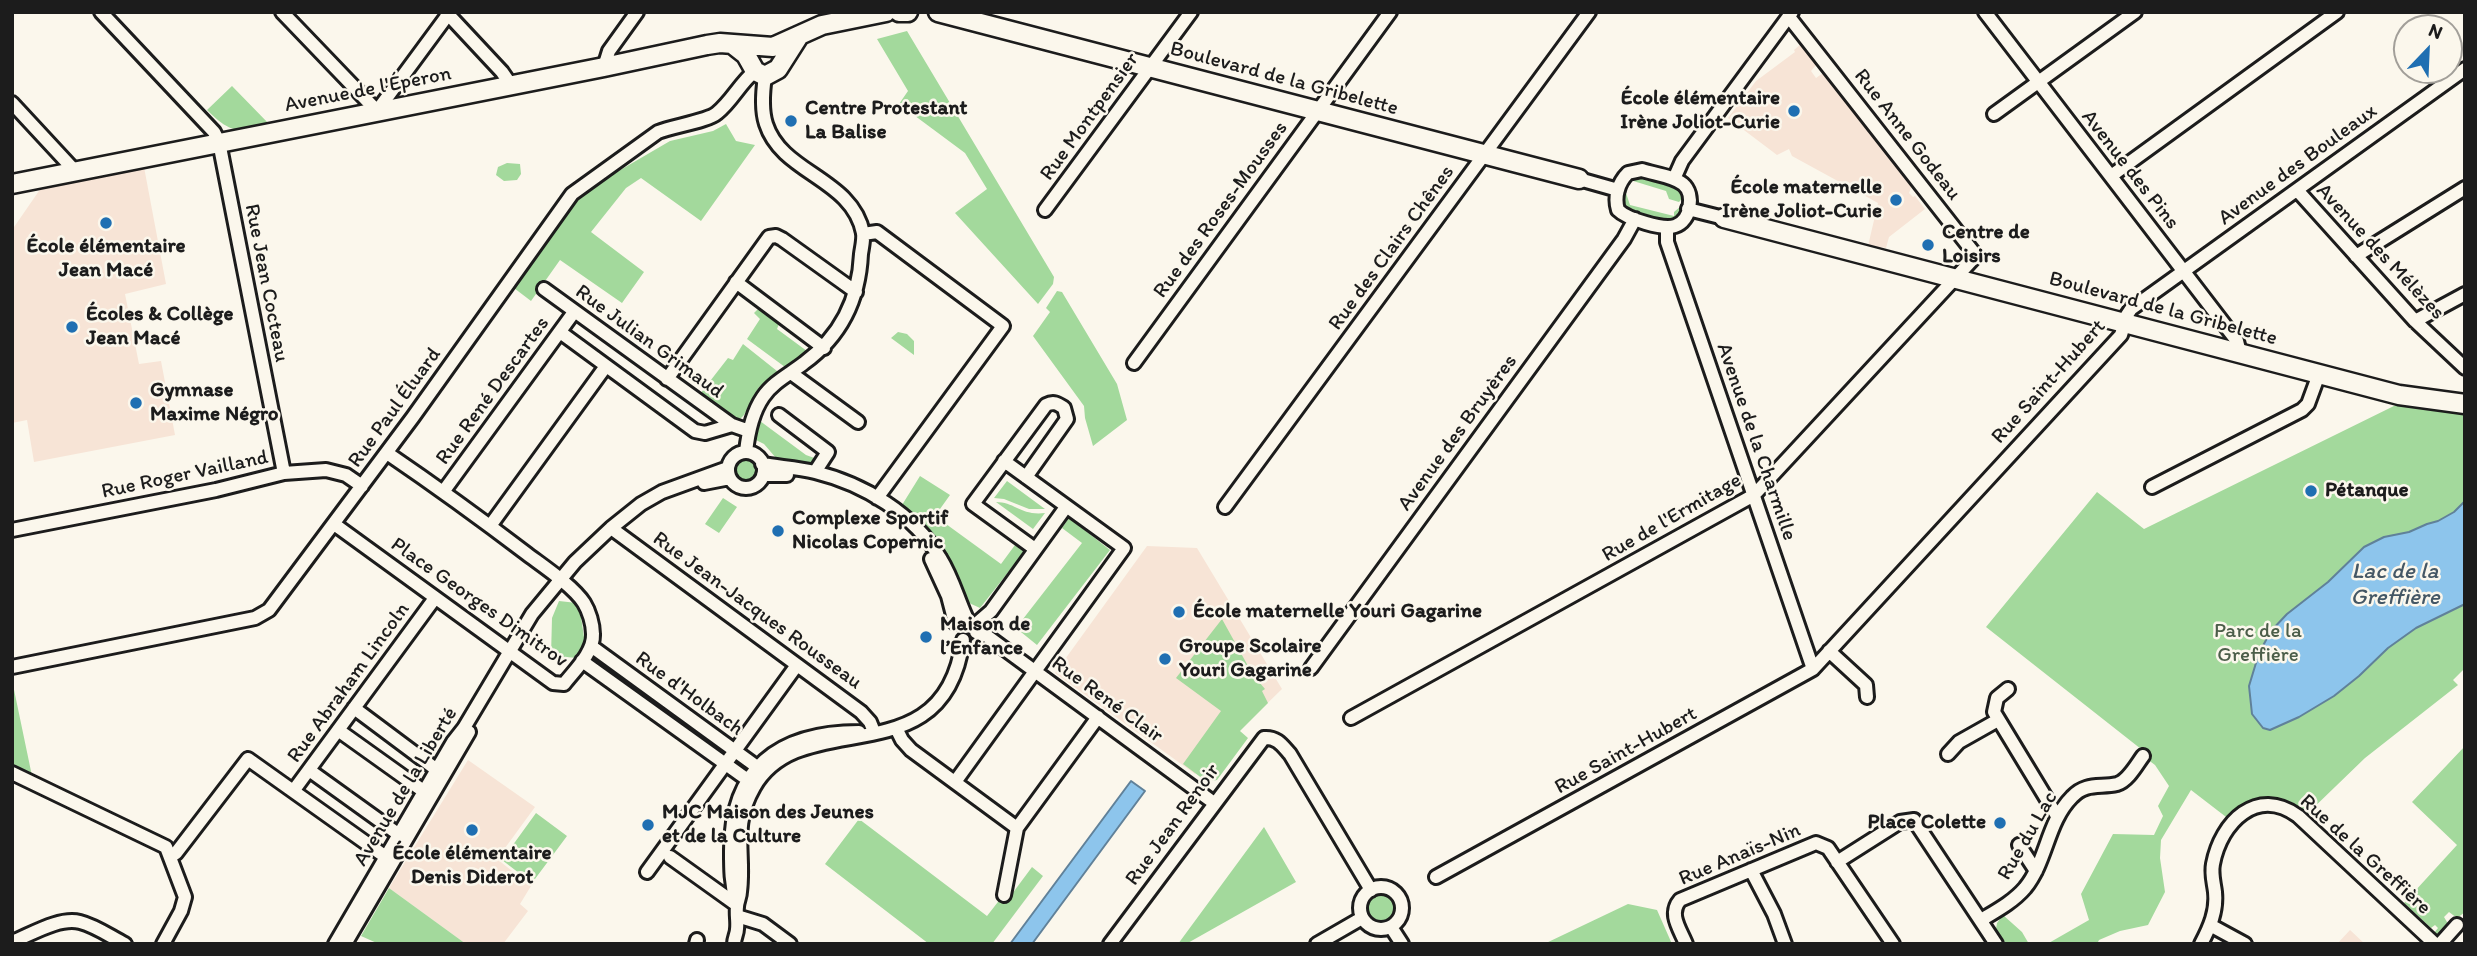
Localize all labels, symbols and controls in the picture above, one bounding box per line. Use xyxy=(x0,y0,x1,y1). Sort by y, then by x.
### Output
north arrow xyxy=(2393,14,2463,84)
text: N xyxy=(2425,18,2446,44)
street label: Boulevard de la Gribelette xyxy=(1167,36,1401,122)
street label: Rue Montpensier xyxy=(1035,48,1145,186)
street label: Avenue de l'Éperon xyxy=(282,61,454,119)
street label: Rue Anne Godeau xyxy=(1848,64,1966,206)
place label: École élémentaire Irène Joliot-Curie xyxy=(1620,86,1780,136)
place label: Centre Protestant La Balise xyxy=(805,96,968,146)
street label: Avenue des Bouleaux xyxy=(2214,99,2382,231)
marker: École élémentaire Irène Joliot-Curie xyxy=(1786,103,1802,119)
street label: Avenue des Pins xyxy=(2076,105,2184,235)
marker: Centre Protestant La Balise xyxy=(783,113,799,129)
street label: Rue des Roses-Mousses xyxy=(1148,117,1294,303)
street label: Rue des Clairs Chênes xyxy=(1324,161,1460,335)
place label: École maternelle Irène Joliot-Curie xyxy=(1722,175,1882,225)
street label: Avenue des Mélèzes xyxy=(2310,179,2450,325)
marker: École maternelle Irène Joliot-Curie xyxy=(1888,192,1904,208)
street label: Rue Jean Cocteau xyxy=(238,202,294,364)
marker: École élémentaire Jean Macé xyxy=(98,215,114,231)
place label: Centre de Loisirs xyxy=(1942,220,2030,270)
place label: École élémentaire Jean Macé xyxy=(26,234,186,284)
marker: Centre de Loisirs xyxy=(1920,237,1936,253)
street label: Boulevard de la Gribelette xyxy=(2046,266,2280,352)
street label: Rue Julian Grimaud xyxy=(570,280,728,404)
place label: Écoles & Collège Jean Macé xyxy=(86,302,233,352)
street label: Rue René Descartes xyxy=(431,312,555,470)
street label: Rue Saint-Hubert xyxy=(1987,315,2111,449)
marker: Écoles & Collège Jean Macé xyxy=(64,319,80,335)
street label: Avenue de la Charmille xyxy=(1710,340,1802,544)
street label: Rue Paul Éluard xyxy=(343,343,447,473)
street label: Avenue des Bruyères xyxy=(1393,350,1523,516)
place label: Gymnase Maxime Négro xyxy=(150,378,279,428)
marker: Gymnase Maxime Négro xyxy=(128,395,144,411)
street label: Rue Roger Vailland xyxy=(99,445,271,505)
street label: Rue de l'Ermitage xyxy=(1598,468,1746,568)
place label: Pétanque xyxy=(2325,478,2409,504)
marker: Pétanque xyxy=(2303,483,2319,499)
place label: Complexe Sportif Nicolas Copernic xyxy=(792,506,948,556)
marker: Complexe Sportif Nicolas Copernic xyxy=(770,523,786,539)
street label: Rue Jean-Jacques Rousseau xyxy=(647,527,867,695)
street label: Place Georges Dimitrov xyxy=(386,532,572,674)
water label: Lac de la Greffière xyxy=(2350,558,2440,612)
street label: Rue Abraham Lincoln xyxy=(282,598,416,768)
place label: École maternelle Youri Gagarine xyxy=(1193,599,1482,625)
marker: École maternelle Youri Gagarine xyxy=(1171,604,1187,620)
place label: Maison de l’Enfance xyxy=(940,612,1030,662)
park label: Parc de la Greffière xyxy=(2214,619,2302,669)
marker: Maison de l’Enfance xyxy=(918,629,934,645)
place label: Groupe Scolaire Youri Gagarine xyxy=(1179,634,1322,684)
street label: Rue d'Holbach xyxy=(630,646,748,742)
street label: Rue René Clair xyxy=(1046,651,1168,749)
marker: Groupe Scolaire Youri Gagarine xyxy=(1157,651,1173,667)
street label: Rue Saint-Hubert xyxy=(1551,702,1701,800)
street label: Avenue de la Liberté xyxy=(349,703,463,871)
street label: Rue Jean Renoir xyxy=(1120,759,1226,891)
street label: Rue du Lac xyxy=(1993,787,2063,885)
street label: Rue de la Greffière xyxy=(2294,789,2436,921)
place label: MJC Maison des Jeunes et de la Culture xyxy=(662,800,874,850)
place label: Place Colette xyxy=(1868,810,1986,836)
marker: Place Colette xyxy=(1992,815,2008,831)
marker: MJC Maison des Jeunes et de la Culture xyxy=(640,817,656,833)
street label: Rue Anaïs-Nin xyxy=(1675,818,1805,892)
marker: École élémentaire Denis Diderot xyxy=(464,822,480,838)
place label: École élémentaire Denis Diderot xyxy=(392,841,552,891)

